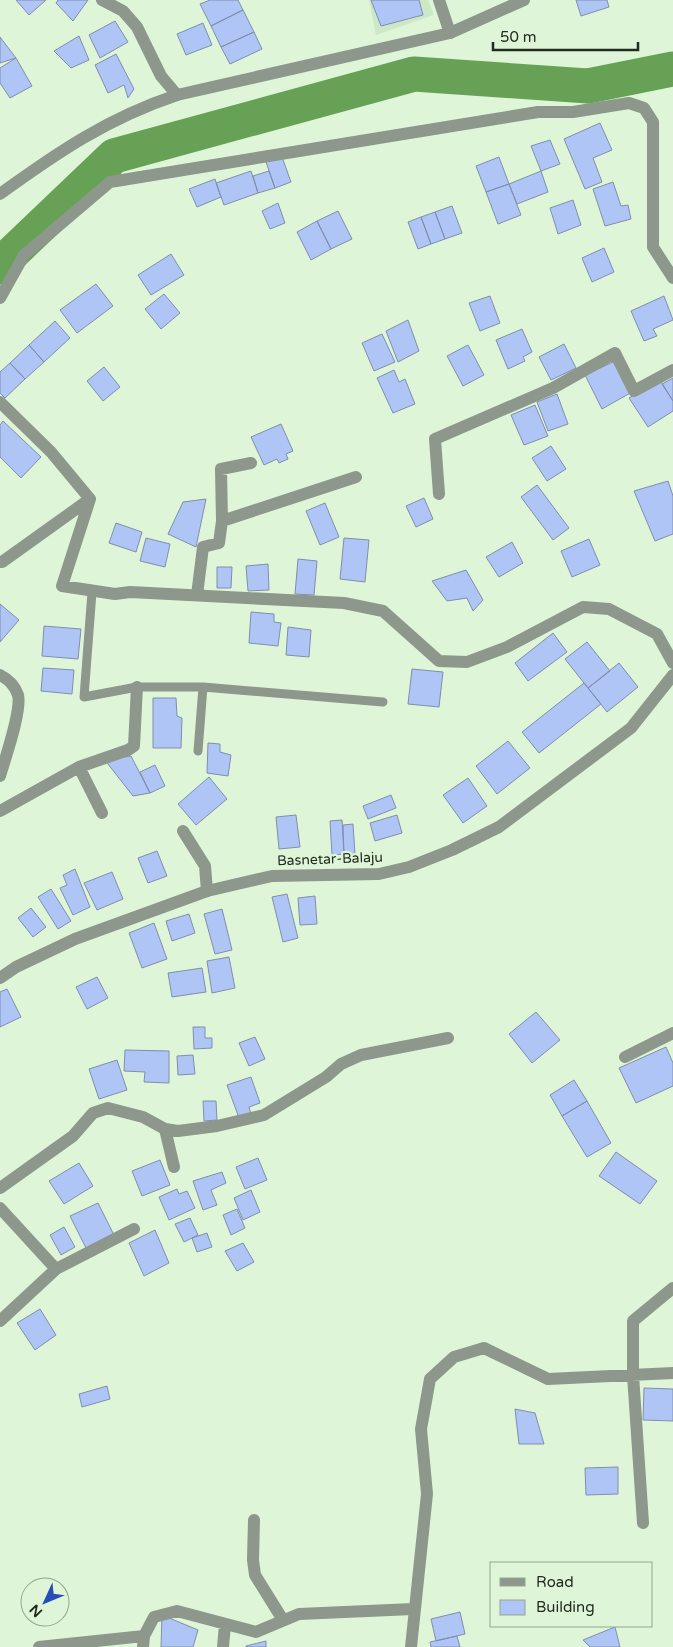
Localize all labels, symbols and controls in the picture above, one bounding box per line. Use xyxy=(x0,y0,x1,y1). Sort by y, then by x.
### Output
scale bar xyxy=(493,20,638,52)
text: 50 m xyxy=(500,28,537,46)
street label: Basnetar-Balaju xyxy=(277,849,383,869)
legend xyxy=(490,1562,653,1627)
text: Road xyxy=(536,1573,574,1591)
north arrow xyxy=(20,1577,70,1627)
text: Building xyxy=(536,1598,595,1616)
text: N xyxy=(26,1601,46,1621)

